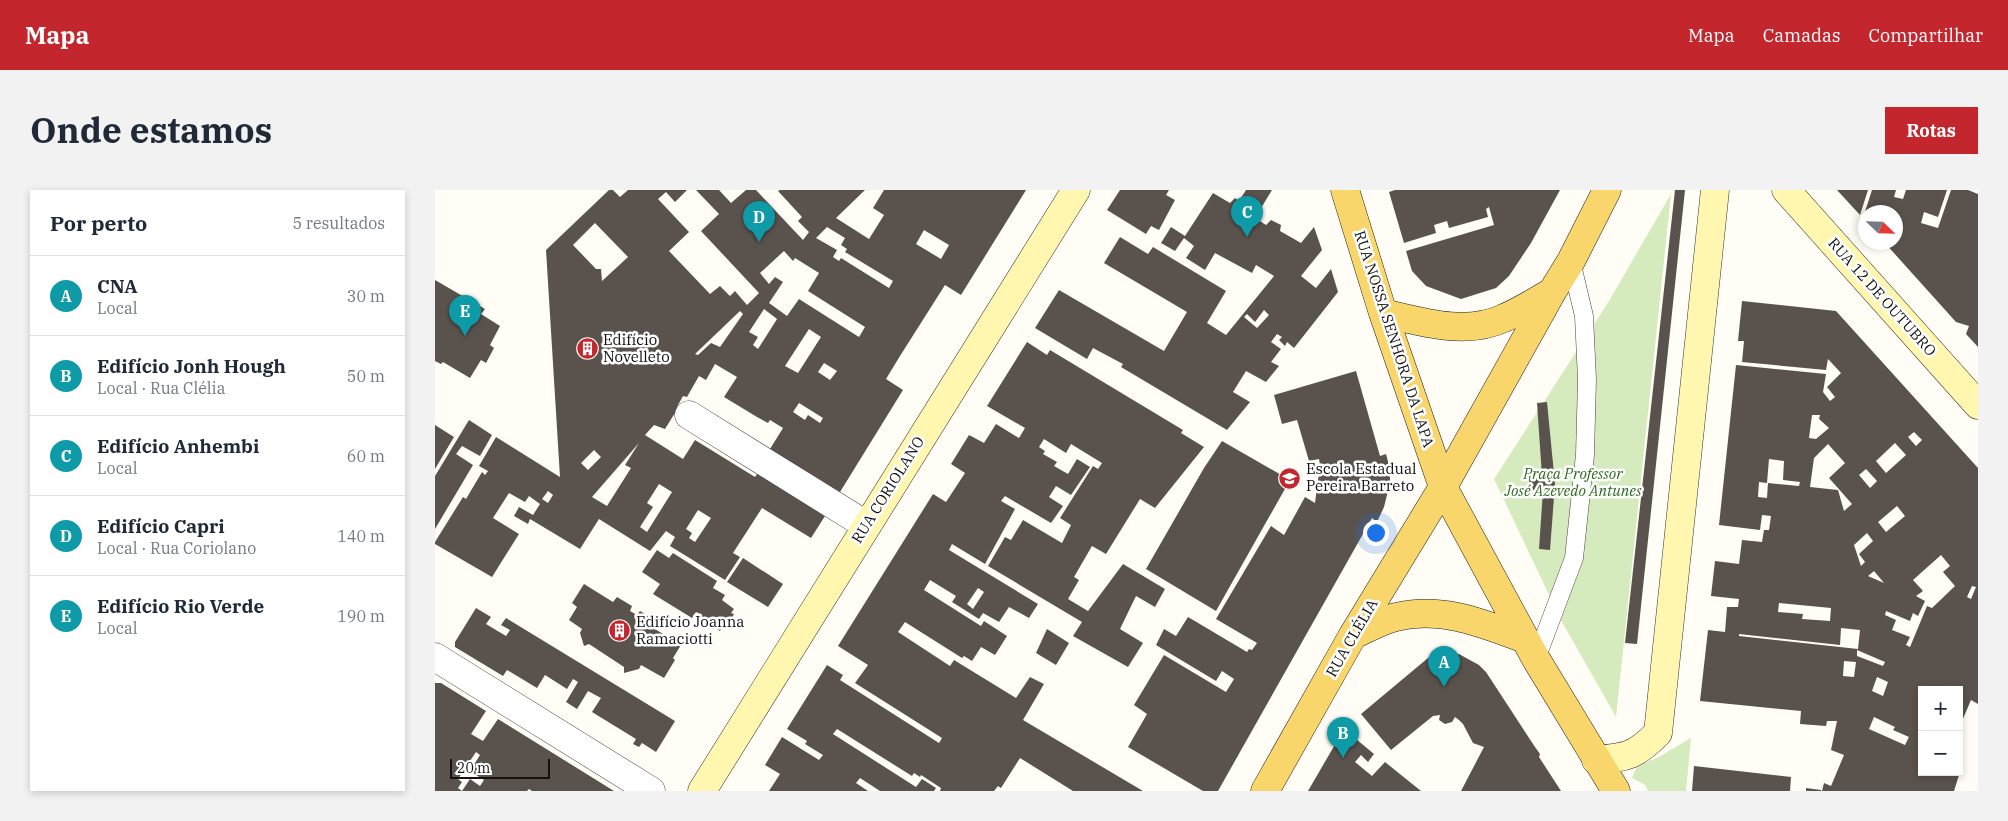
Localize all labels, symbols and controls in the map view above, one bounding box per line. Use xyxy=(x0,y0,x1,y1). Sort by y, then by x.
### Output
text: Mapa xyxy=(25,19,89,51)
text: Mapa xyxy=(1688,24,1735,47)
text: Camadas xyxy=(1763,24,1841,47)
text: Compartilhar xyxy=(1869,24,1983,47)
text: Onde estamos xyxy=(30,107,272,153)
button: Rotas xyxy=(1885,107,1978,154)
pin: C xyxy=(1231,196,1263,237)
pin: D xyxy=(743,201,775,242)
north arrow xyxy=(1858,205,1903,250)
text: Por perto xyxy=(50,209,147,237)
text: 5 resultados xyxy=(293,213,385,233)
street label: RUA NOSSA SENHORA DA LAPA xyxy=(1350,228,1439,450)
street label: RUA 12 DE OUTUBRO xyxy=(1824,234,1941,360)
text: CNA xyxy=(97,274,138,298)
text: A xyxy=(60,286,72,306)
text: 30 m xyxy=(347,286,385,306)
pin: E xyxy=(449,295,481,336)
text: Local xyxy=(97,298,137,318)
place label: Edifício Novelleto xyxy=(603,330,670,366)
building icon: Edifício Novelleto xyxy=(575,337,599,361)
text: Edifício Jonh Hough xyxy=(97,354,286,378)
text: B xyxy=(60,366,72,386)
text: 50 m xyxy=(347,366,385,386)
text: Local · Rua Clélia xyxy=(97,378,225,398)
street label: RUA CORIOLANO xyxy=(847,433,928,547)
text: Edifício Anhembi xyxy=(97,434,259,458)
text: C xyxy=(61,446,71,466)
text: 60 m xyxy=(347,446,385,466)
text: Local xyxy=(97,458,137,478)
place label: Escola Estadual Pereira Barreto xyxy=(1306,459,1417,495)
park label: Praça Professor José Azevedo Antunes xyxy=(1503,464,1642,500)
school or university icon: Escola Estadual Pereira Barreto xyxy=(1278,466,1302,490)
text: Edifício Capri xyxy=(97,514,225,538)
your location xyxy=(1363,520,1389,546)
text: D xyxy=(60,526,72,546)
text: 140 m xyxy=(337,526,385,546)
text: Local · Rua Coriolano xyxy=(97,538,256,558)
text: Edifício Rio Verde xyxy=(97,594,264,618)
street label: RUA CLÉLIA xyxy=(1322,595,1382,680)
text: E xyxy=(61,606,71,626)
text: 190 m xyxy=(337,606,385,626)
place label: Edifício Joanna Ramaciotti xyxy=(636,612,744,648)
text: Local xyxy=(97,618,137,638)
building icon: Edifício Joanna Ramaciotti xyxy=(608,619,632,643)
pin: A xyxy=(1428,646,1460,687)
map controls xyxy=(1918,686,1963,776)
button: + xyxy=(1918,686,1963,731)
pin: B xyxy=(1327,717,1359,758)
button: − xyxy=(1918,731,1963,776)
scale bar xyxy=(450,756,550,779)
text: 20 m xyxy=(457,759,490,777)

